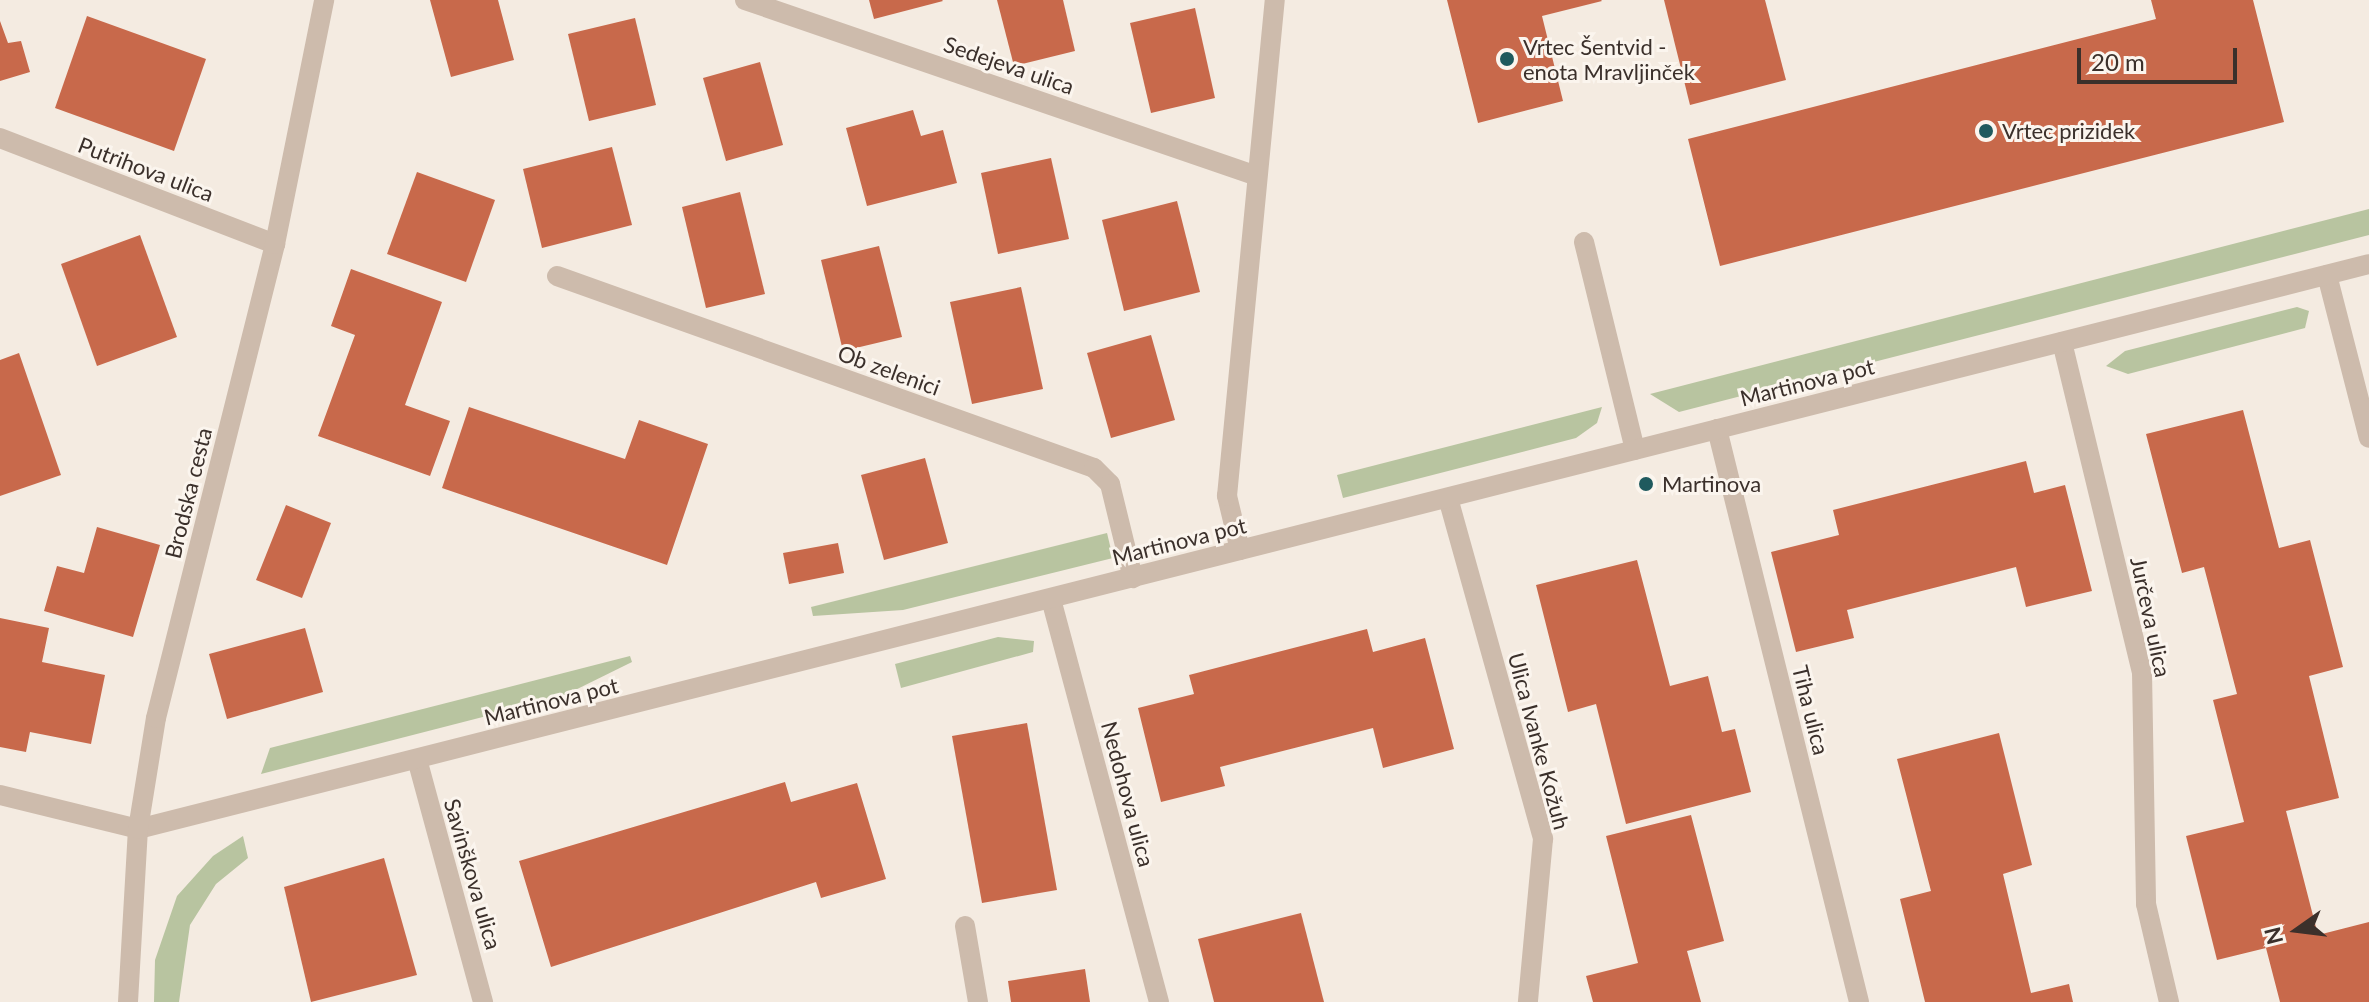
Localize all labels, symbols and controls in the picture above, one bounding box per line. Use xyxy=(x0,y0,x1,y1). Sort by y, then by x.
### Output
street label: Sedejeva ulica xyxy=(940,30,1078,100)
scale bar xyxy=(2081,32,2241,82)
place label: Vrtec Šentvid - enota Mravljinček xyxy=(1523,33,1695,84)
text: 20 m xyxy=(2091,47,2145,76)
marker: Vrtec Šentvid - enota Mravljinček xyxy=(1498,50,1516,68)
place label: Vrtec prizidek xyxy=(2002,118,2135,144)
marker: Vrtec prizidek xyxy=(1977,122,1995,140)
street label: Putrihova ulica xyxy=(75,131,217,207)
street label: Ob zelenici xyxy=(834,339,944,401)
street label: Martinova pot xyxy=(1737,353,1877,411)
street label: Brodska cesta xyxy=(159,425,217,561)
place label: Martinova xyxy=(1662,471,1761,497)
marker: Martinova xyxy=(1637,475,1655,493)
street label: Martinova pot xyxy=(1109,512,1249,570)
street label: Jurčeva ulica xyxy=(2125,554,2177,680)
street label: Ulica Ivanke Kožuh xyxy=(1503,650,1575,832)
street label: Tiha ulica xyxy=(1787,663,1835,757)
street label: Martinova pot xyxy=(481,672,621,730)
street label: Nedohova ulica xyxy=(1096,719,1160,869)
street label: Savinškova ulica xyxy=(439,796,507,952)
north arrow xyxy=(2257,890,2337,970)
text: N xyxy=(2258,924,2288,947)

